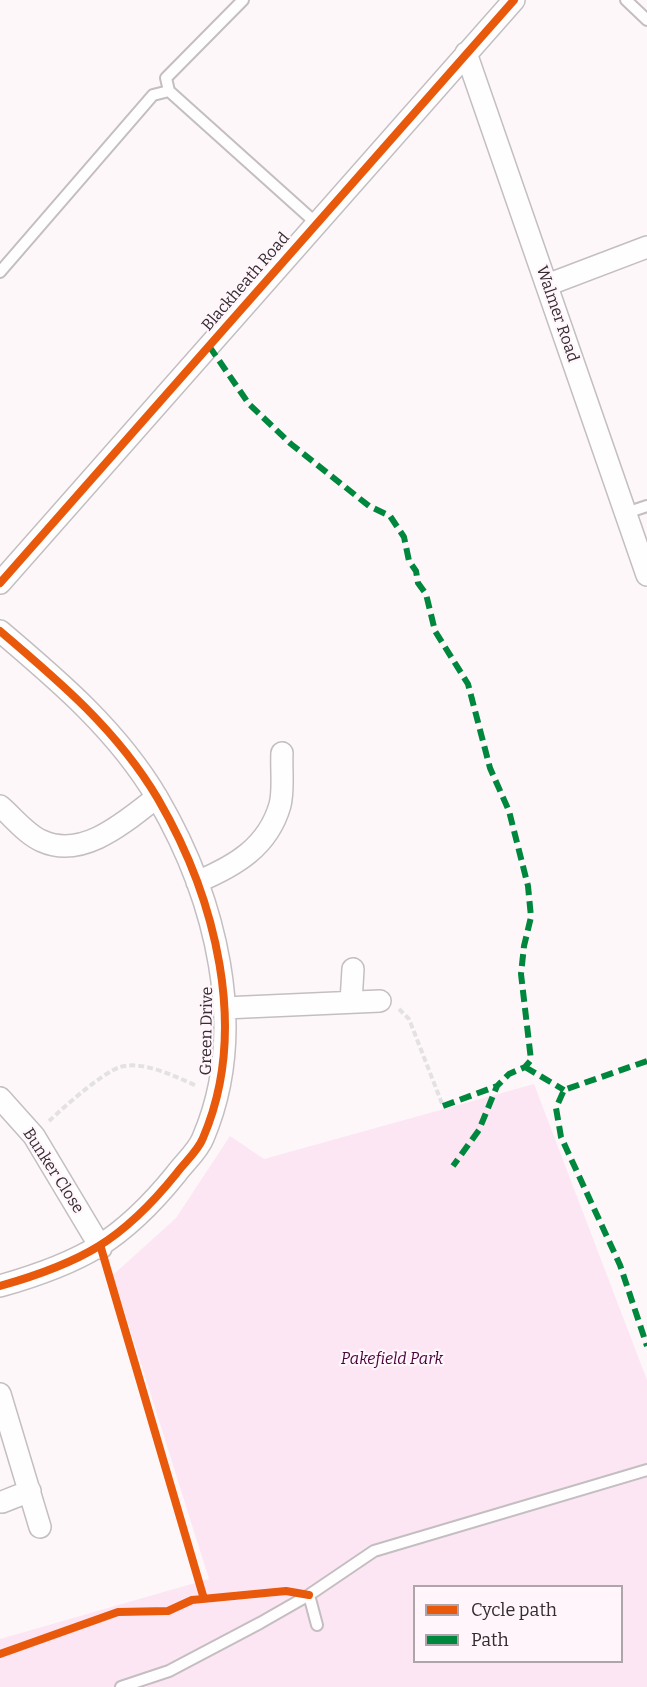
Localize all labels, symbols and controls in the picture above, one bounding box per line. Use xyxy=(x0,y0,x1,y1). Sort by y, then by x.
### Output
street label: Blackheath Road xyxy=(198,229,294,335)
street label: Walmer Road xyxy=(532,263,582,365)
street label: Green Drive xyxy=(197,986,217,1076)
street label: Bunker Close xyxy=(18,1125,88,1217)
park label: Pakefield Park xyxy=(341,1350,443,1370)
legend xyxy=(413,1585,623,1663)
text: Cycle path xyxy=(471,1599,557,1621)
text: Path xyxy=(471,1629,509,1651)

